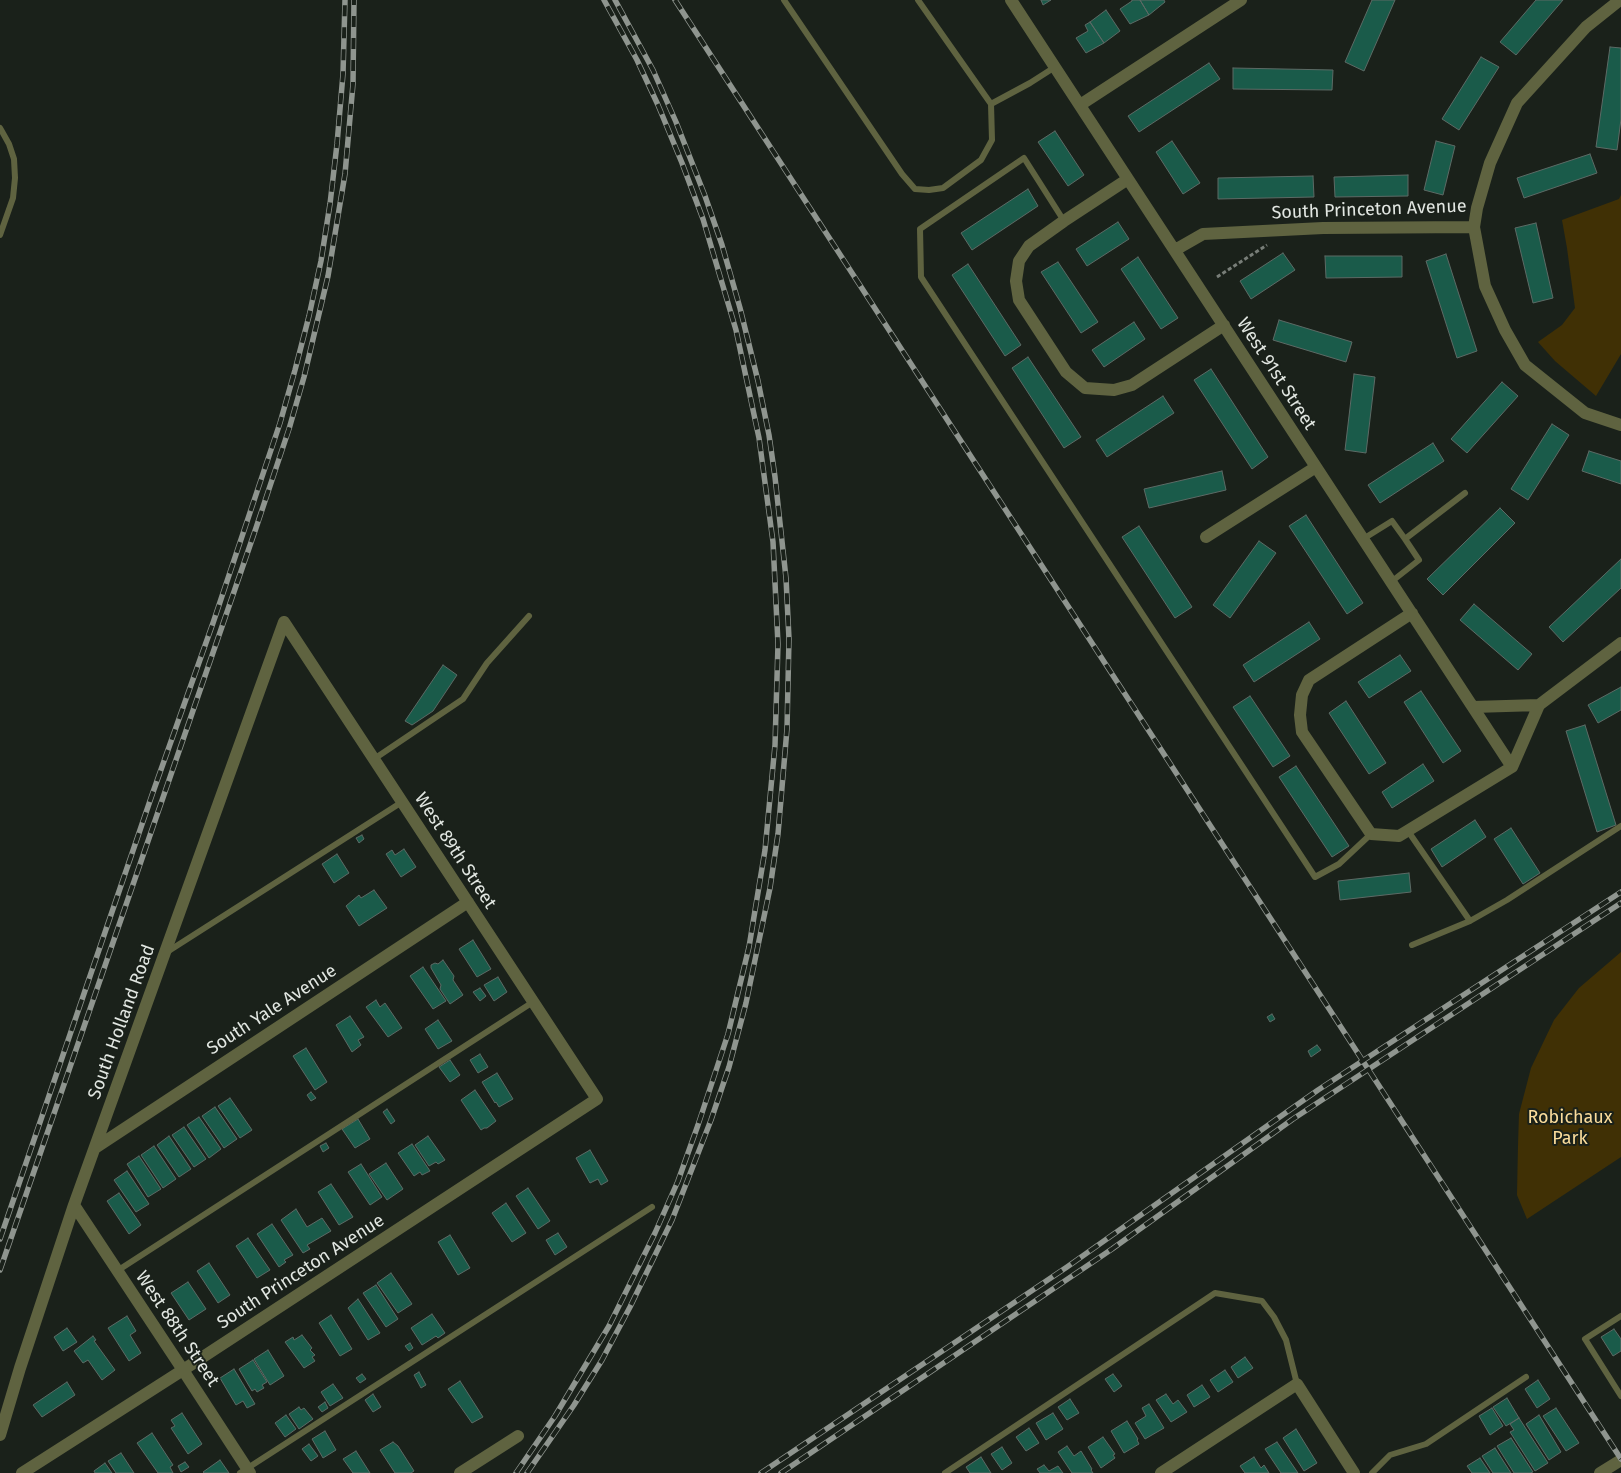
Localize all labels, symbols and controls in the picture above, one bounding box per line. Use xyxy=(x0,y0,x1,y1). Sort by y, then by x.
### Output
street label: South Princeton Avenue xyxy=(1271,196,1467,224)
street label: West 91st Street xyxy=(1232,314,1320,434)
street label: West 89th Street xyxy=(409,789,501,913)
street label: South Holland Road xyxy=(84,942,160,1102)
street label: South Yale Avenue xyxy=(203,960,341,1060)
park label: Robichaux Park xyxy=(1527,1107,1613,1150)
street label: South Princeton Avenue xyxy=(213,1210,389,1334)
street label: West 88th Street xyxy=(130,1267,224,1391)

